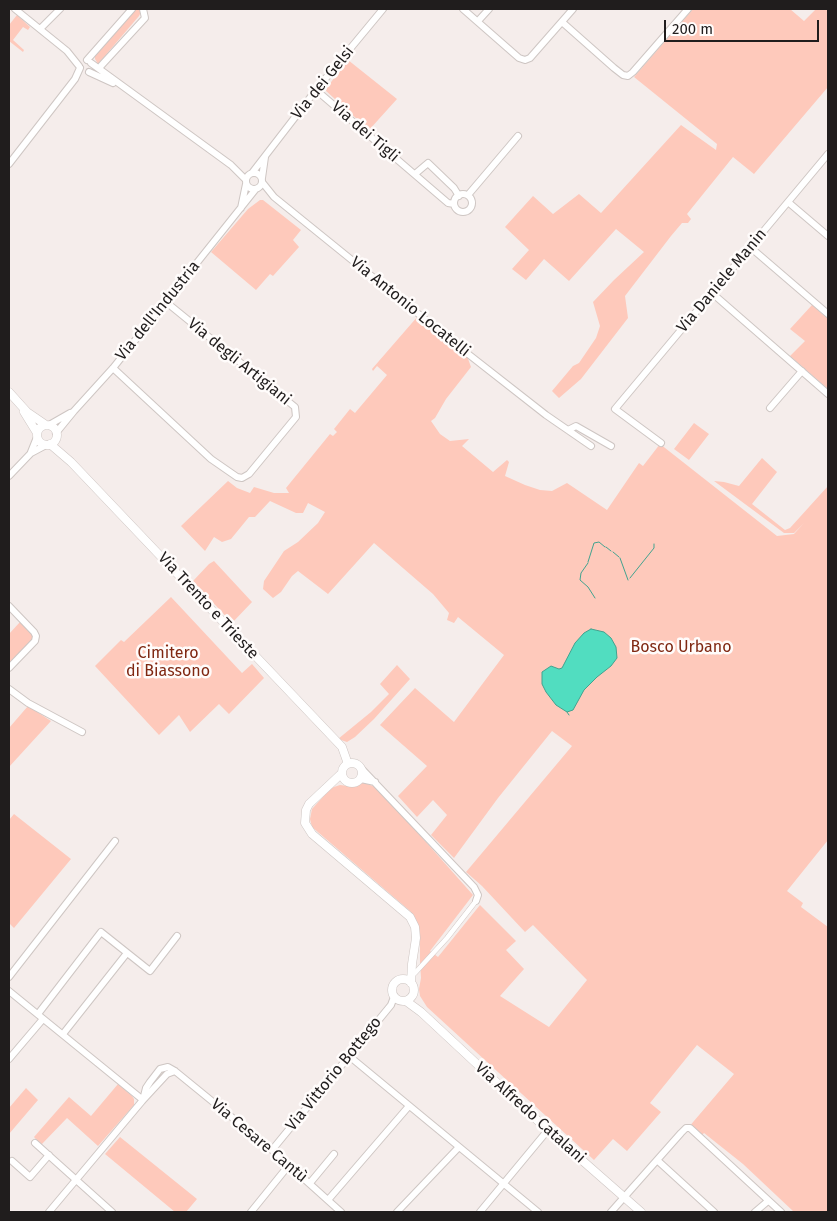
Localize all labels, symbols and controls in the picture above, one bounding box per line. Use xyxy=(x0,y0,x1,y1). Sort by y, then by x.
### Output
scale bar xyxy=(667,10,822,42)
text: 200 m xyxy=(672,20,713,38)
street label: Via dei Gelsi xyxy=(288,42,358,124)
street label: Via dei Tigli xyxy=(327,97,403,167)
street label: Via Daniele Manin xyxy=(673,225,771,337)
street label: Via Antonio Locatelli xyxy=(346,253,474,361)
street label: Via dell'Industria xyxy=(112,257,204,365)
street label: Via degli Artigiani xyxy=(183,314,295,410)
street label: Via Trento e Trieste xyxy=(154,549,262,663)
park label: Bosco Urbano xyxy=(631,638,731,658)
park label: Cimitero di Biassono xyxy=(126,644,210,682)
street label: Via Vittorio Bottego xyxy=(282,1013,386,1135)
street label: Via Alfredo Catalani xyxy=(471,1058,589,1168)
street label: Via Cesare Cantù xyxy=(207,1095,311,1187)

